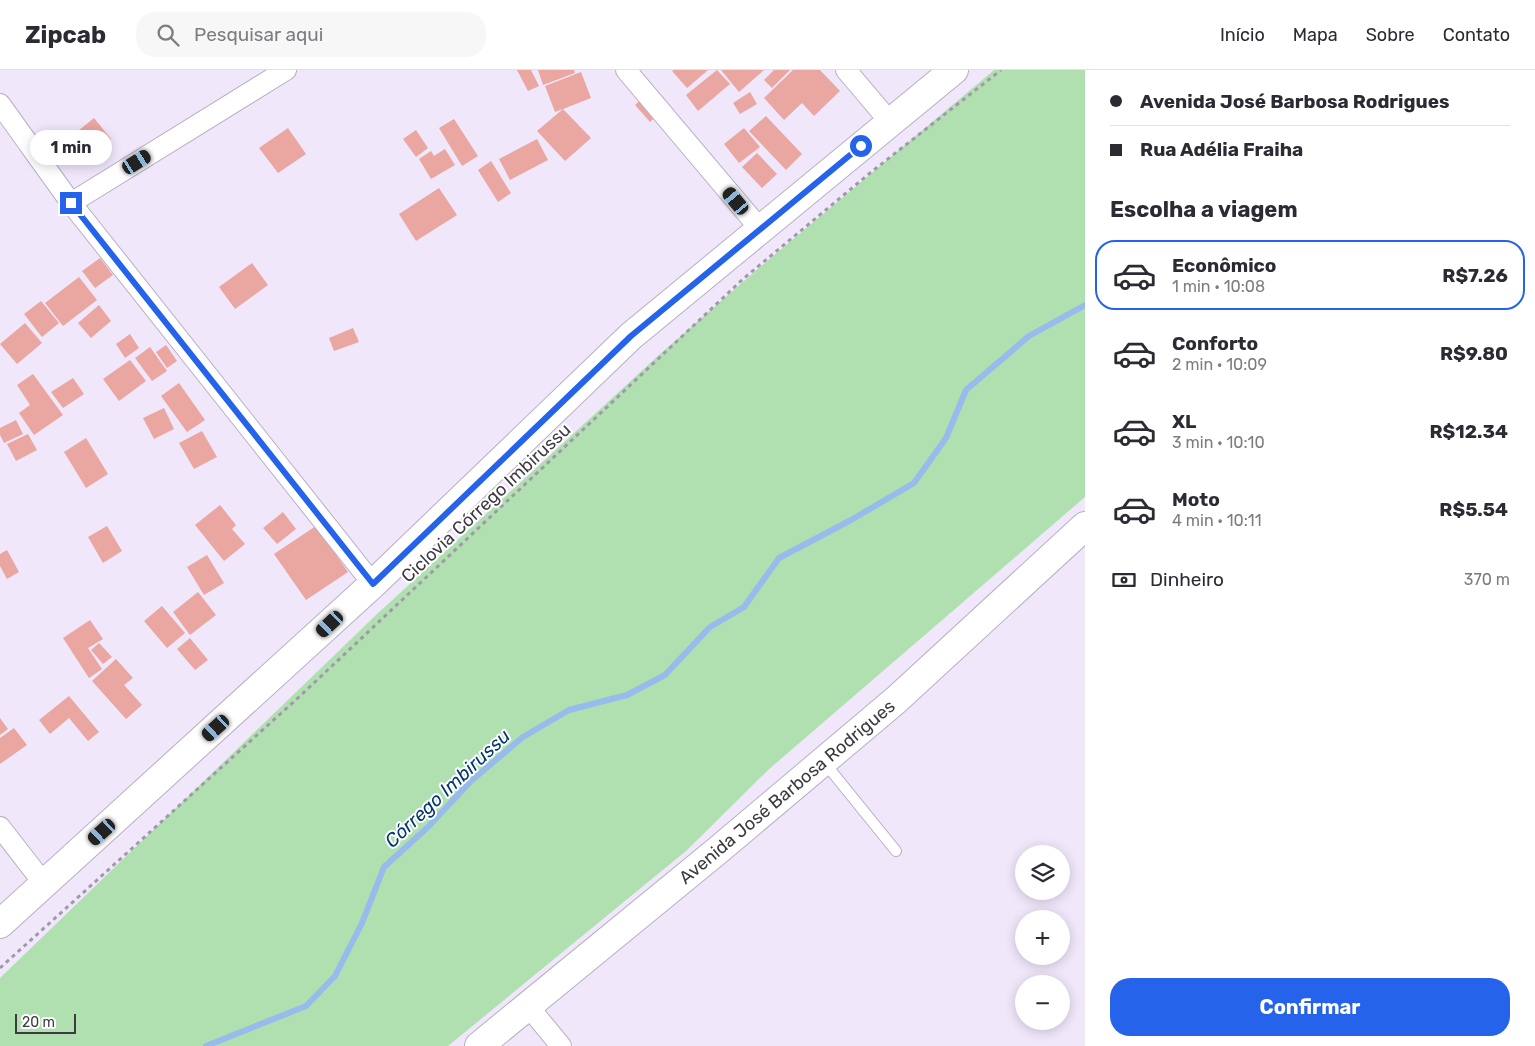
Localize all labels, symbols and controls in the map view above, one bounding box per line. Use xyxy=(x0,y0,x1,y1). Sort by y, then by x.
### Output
search box xyxy=(136,12,486,57)
text: Zipcab xyxy=(25,21,106,49)
icon: search xyxy=(154,21,182,49)
text: Pesquisar aqui xyxy=(194,23,323,46)
text: Início xyxy=(1220,24,1265,46)
text: Mapa xyxy=(1293,24,1338,46)
text: Sobre xyxy=(1366,24,1415,46)
text: Contato xyxy=(1443,24,1510,46)
text: Avenida José Barbosa Rodrigues xyxy=(1140,90,1449,113)
callout: 1 min xyxy=(30,131,112,166)
route start xyxy=(850,135,872,157)
text: 1 min xyxy=(51,138,91,157)
text: Rua Adélia Fraiha xyxy=(1140,138,1303,161)
car xyxy=(120,148,153,176)
car xyxy=(720,185,751,217)
route end xyxy=(60,192,82,214)
text: Escolha a viagem xyxy=(1110,196,1298,223)
icon: car xyxy=(1112,253,1157,298)
text: Econômico xyxy=(1172,254,1276,277)
text: R$7.26 xyxy=(1442,264,1508,287)
text: 1 min · 10:08 xyxy=(1172,277,1265,296)
icon: car xyxy=(1112,331,1157,376)
text: Conforto xyxy=(1172,332,1258,355)
text: R$9.80 xyxy=(1440,342,1508,365)
text: 2 min · 10:09 xyxy=(1172,355,1267,374)
icon: car xyxy=(1112,409,1157,454)
text: XL xyxy=(1172,410,1196,433)
street label: Ciclovia Córrego Imbirussu xyxy=(397,419,575,587)
text: R$12.34 xyxy=(1429,420,1508,443)
text: 3 min · 10:10 xyxy=(1172,433,1265,452)
icon: car xyxy=(1112,487,1157,532)
text: Moto xyxy=(1172,488,1220,511)
text: R$5.54 xyxy=(1439,498,1508,521)
text: 4 min · 10:11 xyxy=(1172,511,1262,530)
icon: cash xyxy=(1110,566,1138,594)
text: Dinheiro xyxy=(1150,568,1224,591)
text: 370 m xyxy=(1464,570,1510,589)
car xyxy=(313,608,346,640)
street label: Avenida José Barbosa Rodrigues xyxy=(675,695,899,889)
car xyxy=(199,712,232,744)
water label: Córrego Imbirussu xyxy=(380,724,515,852)
car xyxy=(85,816,118,848)
map controls xyxy=(1015,845,1070,1030)
button: layers xyxy=(1015,845,1070,900)
button: + xyxy=(1015,910,1070,965)
button: − xyxy=(1015,975,1070,1030)
button: Confirmar xyxy=(1110,978,1510,1036)
scale bar xyxy=(15,1011,76,1034)
text: 20 m xyxy=(22,1014,55,1031)

